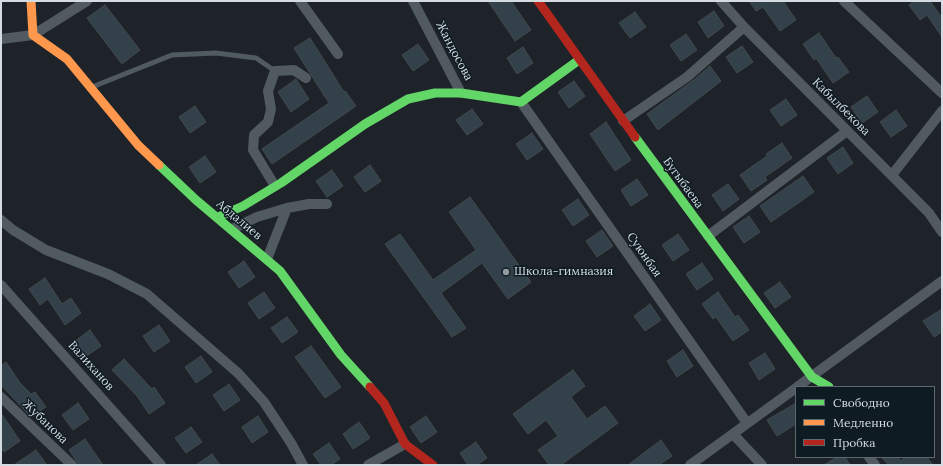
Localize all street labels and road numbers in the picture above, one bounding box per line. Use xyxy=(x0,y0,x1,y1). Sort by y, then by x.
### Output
street label: Жандосова xyxy=(432,19,476,83)
street label: Кабылбекова xyxy=(809,75,873,139)
street label: Бугыбаева xyxy=(660,155,706,211)
street label: Абдалиев xyxy=(213,197,265,243)
street label: Суюнбая xyxy=(623,230,665,280)
street label: Валиханов xyxy=(65,338,117,394)
street label: Жубанова xyxy=(19,397,71,447)

